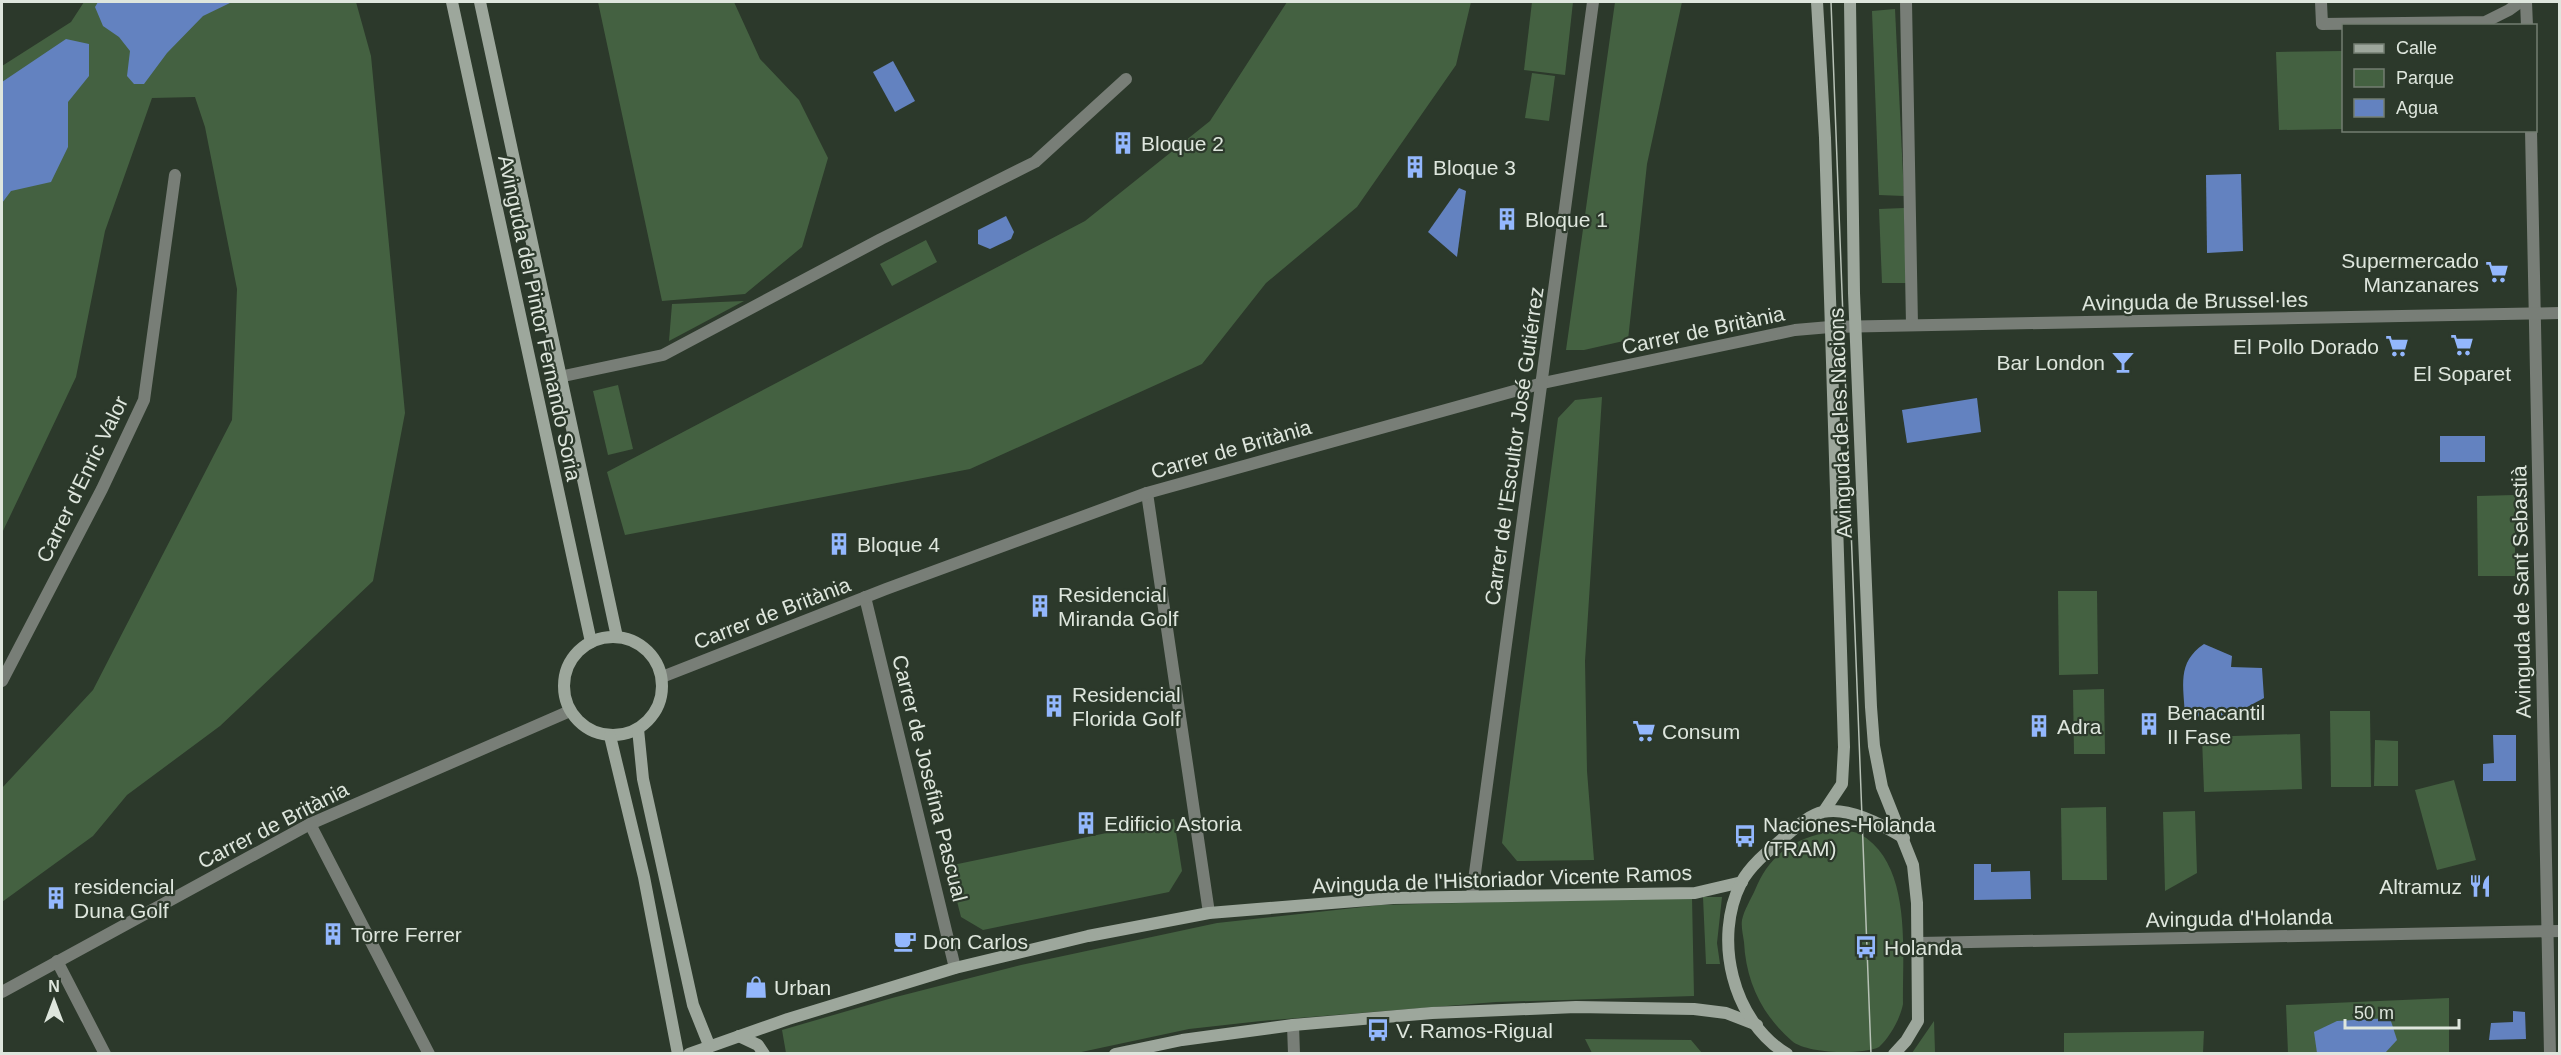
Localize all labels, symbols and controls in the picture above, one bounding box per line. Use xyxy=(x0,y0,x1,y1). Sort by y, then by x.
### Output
legend xyxy=(2342,24,2537,132)
text: Calle xyxy=(2396,38,2437,58)
text: Parque xyxy=(2396,68,2454,88)
text: Agua xyxy=(2396,98,2439,118)
building icon: Bloque 2 xyxy=(1110,130,1136,156)
place label: Bloque 2 xyxy=(1141,132,1224,155)
street label: Avinguda del Pintor Fernando Soria xyxy=(494,153,586,483)
building icon: Bloque 3 xyxy=(1402,154,1428,180)
place label: Bloque 3 xyxy=(1433,156,1516,179)
building icon: Bloque 1 xyxy=(1494,206,1520,232)
place label: Bloque 1 xyxy=(1525,208,1608,231)
place label: Supermercado Manzanares xyxy=(2341,249,2479,296)
supermarket icon: Supermercado Manzanares xyxy=(2484,259,2510,285)
street label: Carrer de l'Escultor José Gutiérrez xyxy=(1480,285,1548,607)
street label: Avinguda de Brussel·les xyxy=(2082,288,2308,314)
street label: Carrer de Britània xyxy=(1620,301,1787,358)
street label: Avinguda de les Nacions xyxy=(1824,307,1856,539)
supermarket icon: El Soparet xyxy=(2449,332,2475,358)
supermarket icon: El Pollo Dorado xyxy=(2384,333,2410,359)
place label: El Pollo Dorado xyxy=(2233,335,2379,358)
bar icon: Bar London xyxy=(2110,349,2136,375)
place label: Bar London xyxy=(1996,351,2105,374)
place label: El Soparet xyxy=(2413,362,2511,385)
street label: Carrer d'Enric Valor xyxy=(32,392,132,566)
street label: Carrer de Britània xyxy=(1148,415,1314,483)
street label: Avinguda de Sant Sebastià xyxy=(2507,465,2535,719)
building icon: Bloque 4 xyxy=(826,531,852,557)
place label: Bloque 4 xyxy=(857,533,940,556)
street label: Carrer de Britània xyxy=(691,572,854,653)
place label: Residencial Miranda Golf xyxy=(1058,583,1178,630)
building icon: Residencial Miranda Golf xyxy=(1027,593,1053,619)
street label: Carrer de Josefina Pascual xyxy=(888,652,972,904)
place label: Residencial Florida Golf xyxy=(1072,683,1181,730)
building icon: Residencial Florida Golf xyxy=(1041,693,1067,719)
place label: Benacantil II Fase xyxy=(2167,701,2265,748)
building icon: Benacantil II Fase xyxy=(2136,711,2162,737)
building icon: Adra xyxy=(2026,713,2052,739)
place label: Adra xyxy=(2057,715,2102,738)
supermarket icon: Consum xyxy=(1631,718,1657,744)
place label: Consum xyxy=(1662,720,1740,743)
street label: Carrer de Britània xyxy=(194,777,352,873)
building icon: Edificio Astoria xyxy=(1073,810,1099,836)
place label: Edificio Astoria xyxy=(1104,812,1242,835)
place label: Naciones-Holanda (TRAM) xyxy=(1763,813,1936,860)
bus stop icon: Naciones-Holanda (TRAM) xyxy=(1732,823,1758,849)
street label: Avinguda de l'Historiador Vicente Ramos xyxy=(1312,861,1692,897)
restaurant icon: Altramuz xyxy=(2467,873,2493,899)
place label: residencial Duna Golf xyxy=(74,875,174,922)
place label: Altramuz xyxy=(2379,875,2462,898)
building icon: residencial Duna Golf xyxy=(43,885,69,911)
street label: Avinguda d'Holanda xyxy=(2145,905,2333,931)
building icon: Torre Ferrer xyxy=(320,921,346,947)
place label: Torre Ferrer xyxy=(351,923,462,946)
cafe icon: Don Carlos xyxy=(892,928,918,954)
place label: Don Carlos xyxy=(923,930,1028,953)
bus stop icon: Holanda xyxy=(1853,934,1879,960)
place label: Holanda xyxy=(1884,936,1963,959)
north arrow xyxy=(24,971,84,1031)
shop icon: Urban xyxy=(743,974,769,1000)
place label: Urban xyxy=(774,976,831,999)
text: N xyxy=(48,978,60,995)
scale bar xyxy=(2345,992,2459,1030)
text: 50 m xyxy=(2354,1003,2394,1023)
bus stop icon: V. Ramos-Rigual xyxy=(1365,1017,1391,1043)
place label: V. Ramos-Rigual xyxy=(1396,1019,1553,1042)

